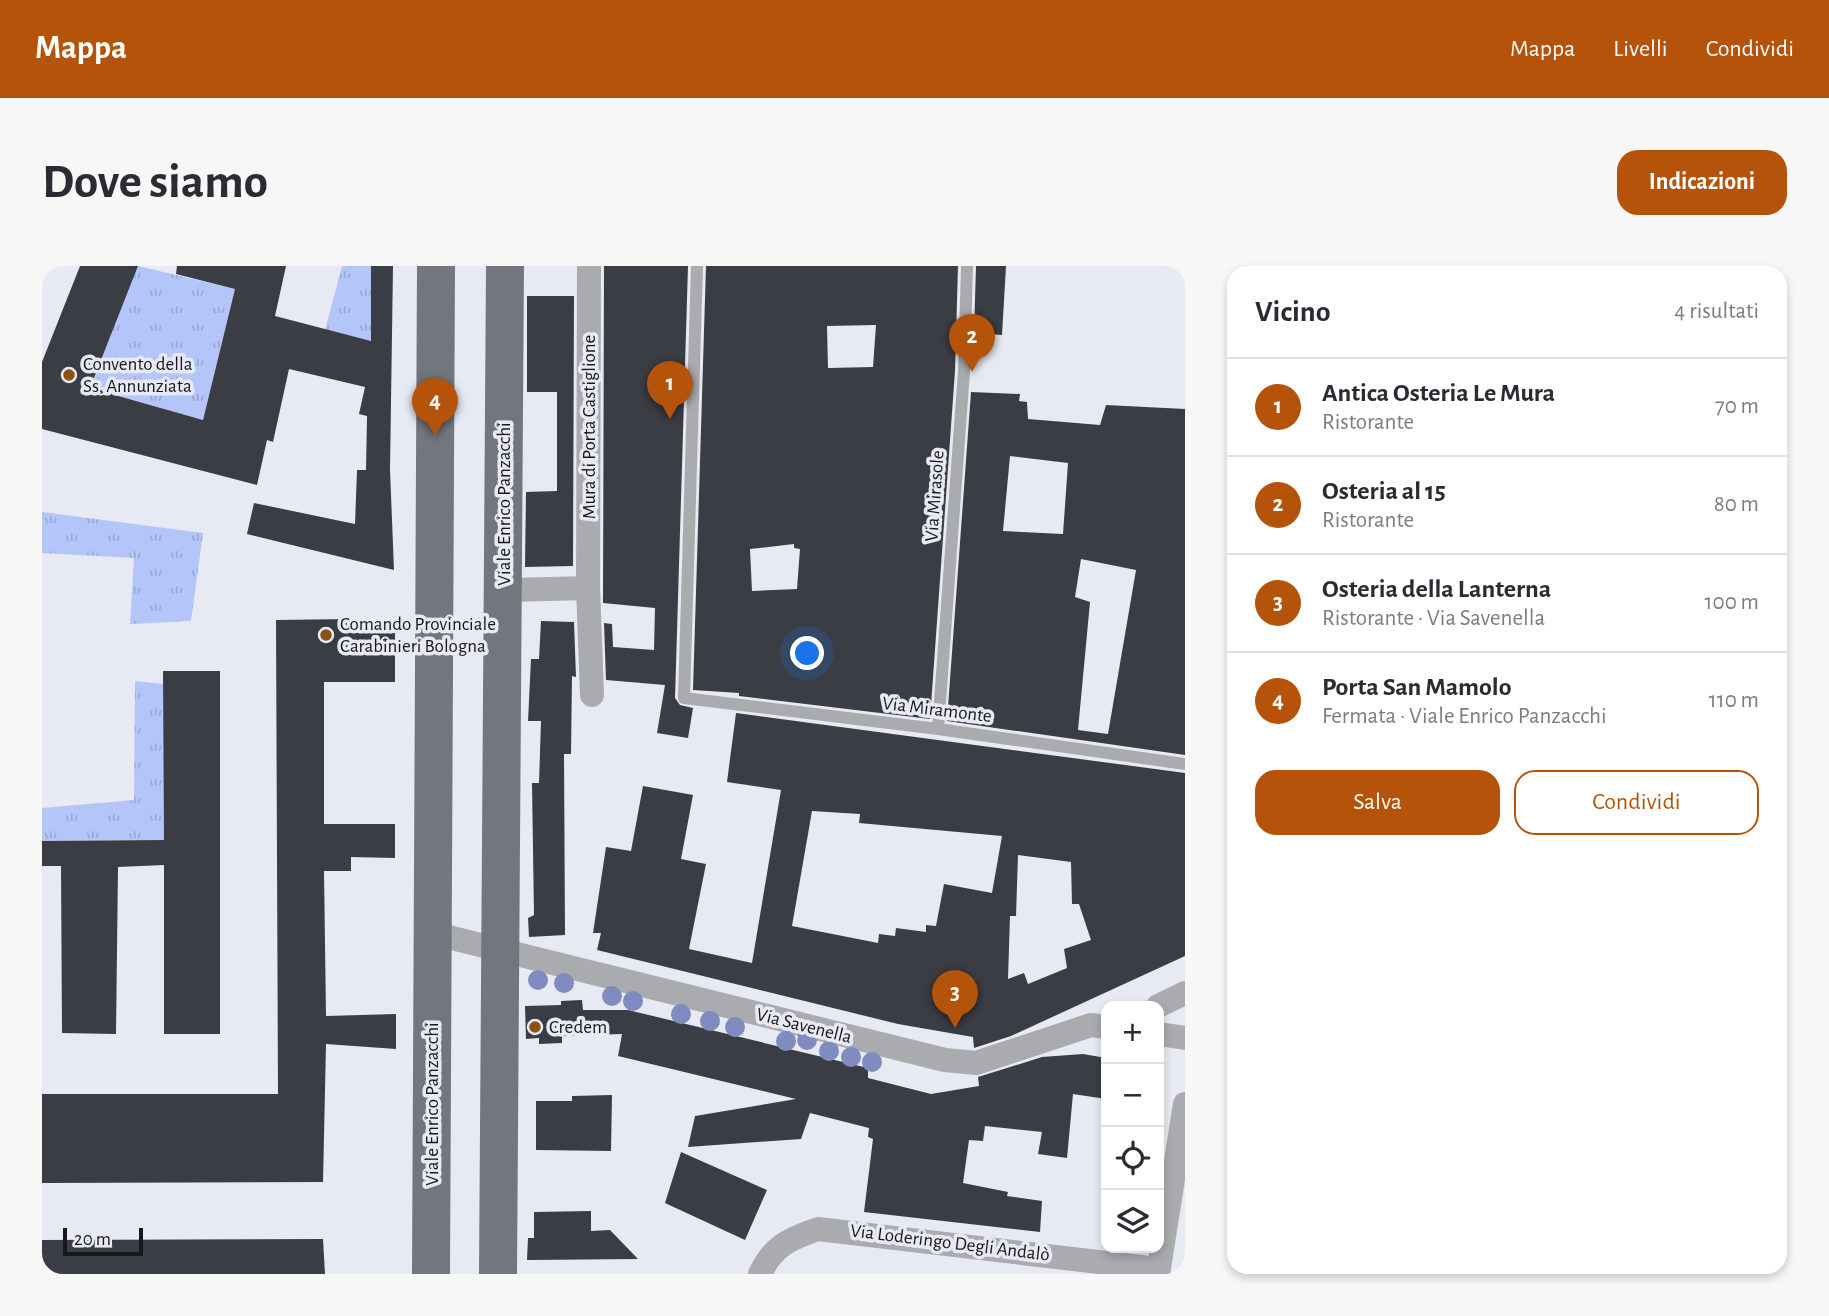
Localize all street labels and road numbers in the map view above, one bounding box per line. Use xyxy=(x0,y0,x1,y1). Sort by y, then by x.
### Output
street label: Mura di Porta Castiglione xyxy=(580,335,599,519)
street label: Viale Enrico Panzacchi xyxy=(495,422,514,586)
street label: Via Mirasole xyxy=(922,450,948,542)
street label: Via Miramonte xyxy=(881,694,993,726)
street label: Via Savenella xyxy=(754,1005,854,1047)
street label: Viale Enrico Panzacchi xyxy=(423,1022,442,1186)
street label: Via Loderingo Degli Andalò xyxy=(849,1221,1051,1265)

